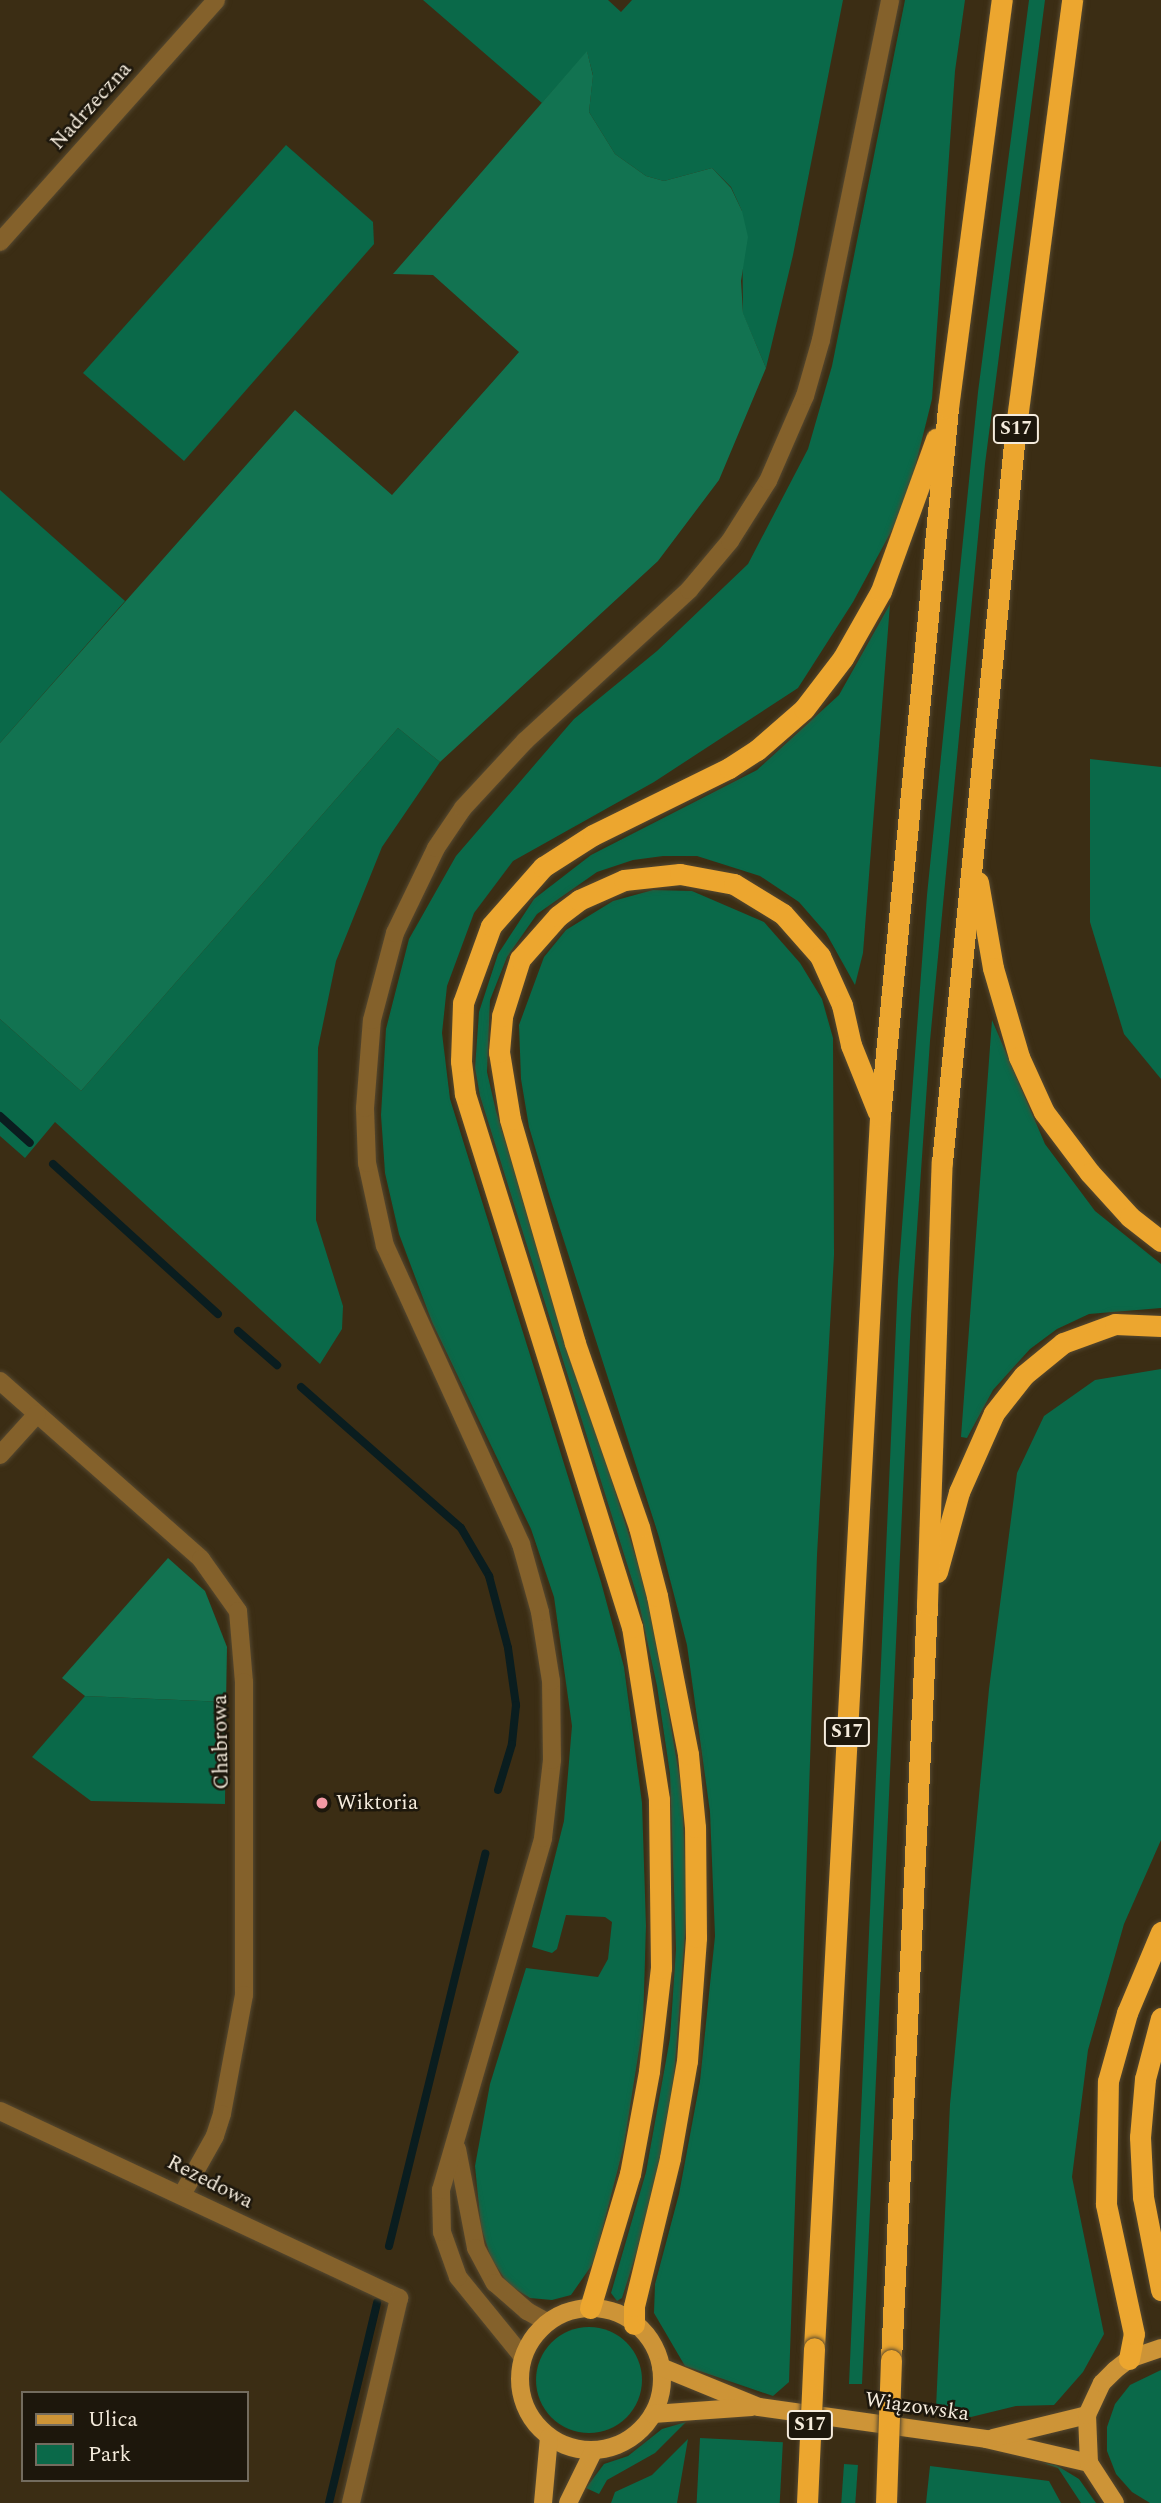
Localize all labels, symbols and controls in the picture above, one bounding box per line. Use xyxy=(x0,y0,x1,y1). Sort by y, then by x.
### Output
street label: Nadrzeczna xyxy=(45,57,137,155)
road number: S17 xyxy=(992,414,1040,444)
street label: Chabrowa xyxy=(208,1694,234,1790)
road number: S17 xyxy=(822,1716,872,1748)
place label: Wiktoria xyxy=(336,1790,418,1816)
marker: Wiktoria xyxy=(314,1795,330,1811)
street label: Rezedowa xyxy=(163,2150,257,2214)
street label: Wiązowska xyxy=(863,2387,971,2427)
legend xyxy=(21,2391,248,2482)
text: Ulica xyxy=(88,2404,138,2436)
road number: S17 xyxy=(786,2410,834,2440)
text: Park xyxy=(88,2439,131,2471)

